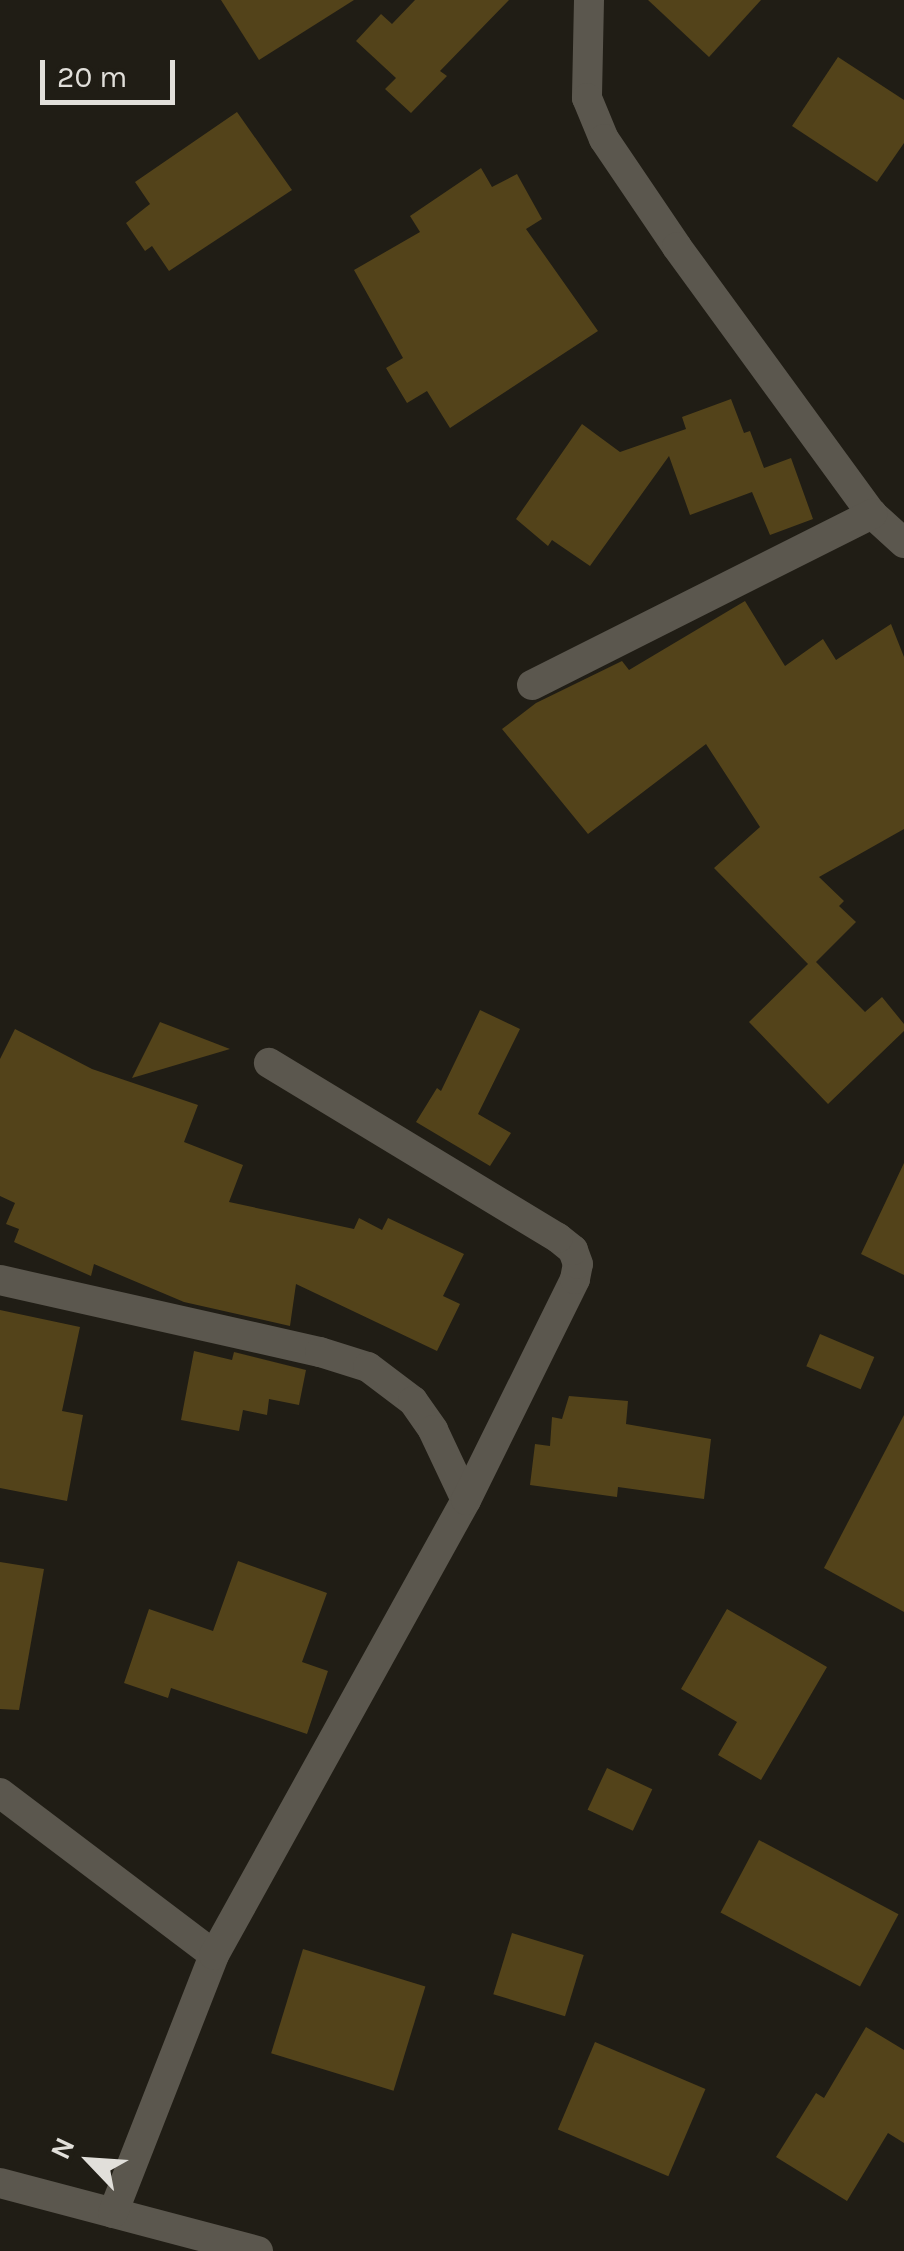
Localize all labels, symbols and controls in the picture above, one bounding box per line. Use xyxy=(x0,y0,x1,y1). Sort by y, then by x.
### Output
scale bar xyxy=(45,40,180,102)
text: 20 m xyxy=(57,59,127,95)
north arrow xyxy=(40,2111,140,2211)
text: N xyxy=(43,2132,82,2164)

